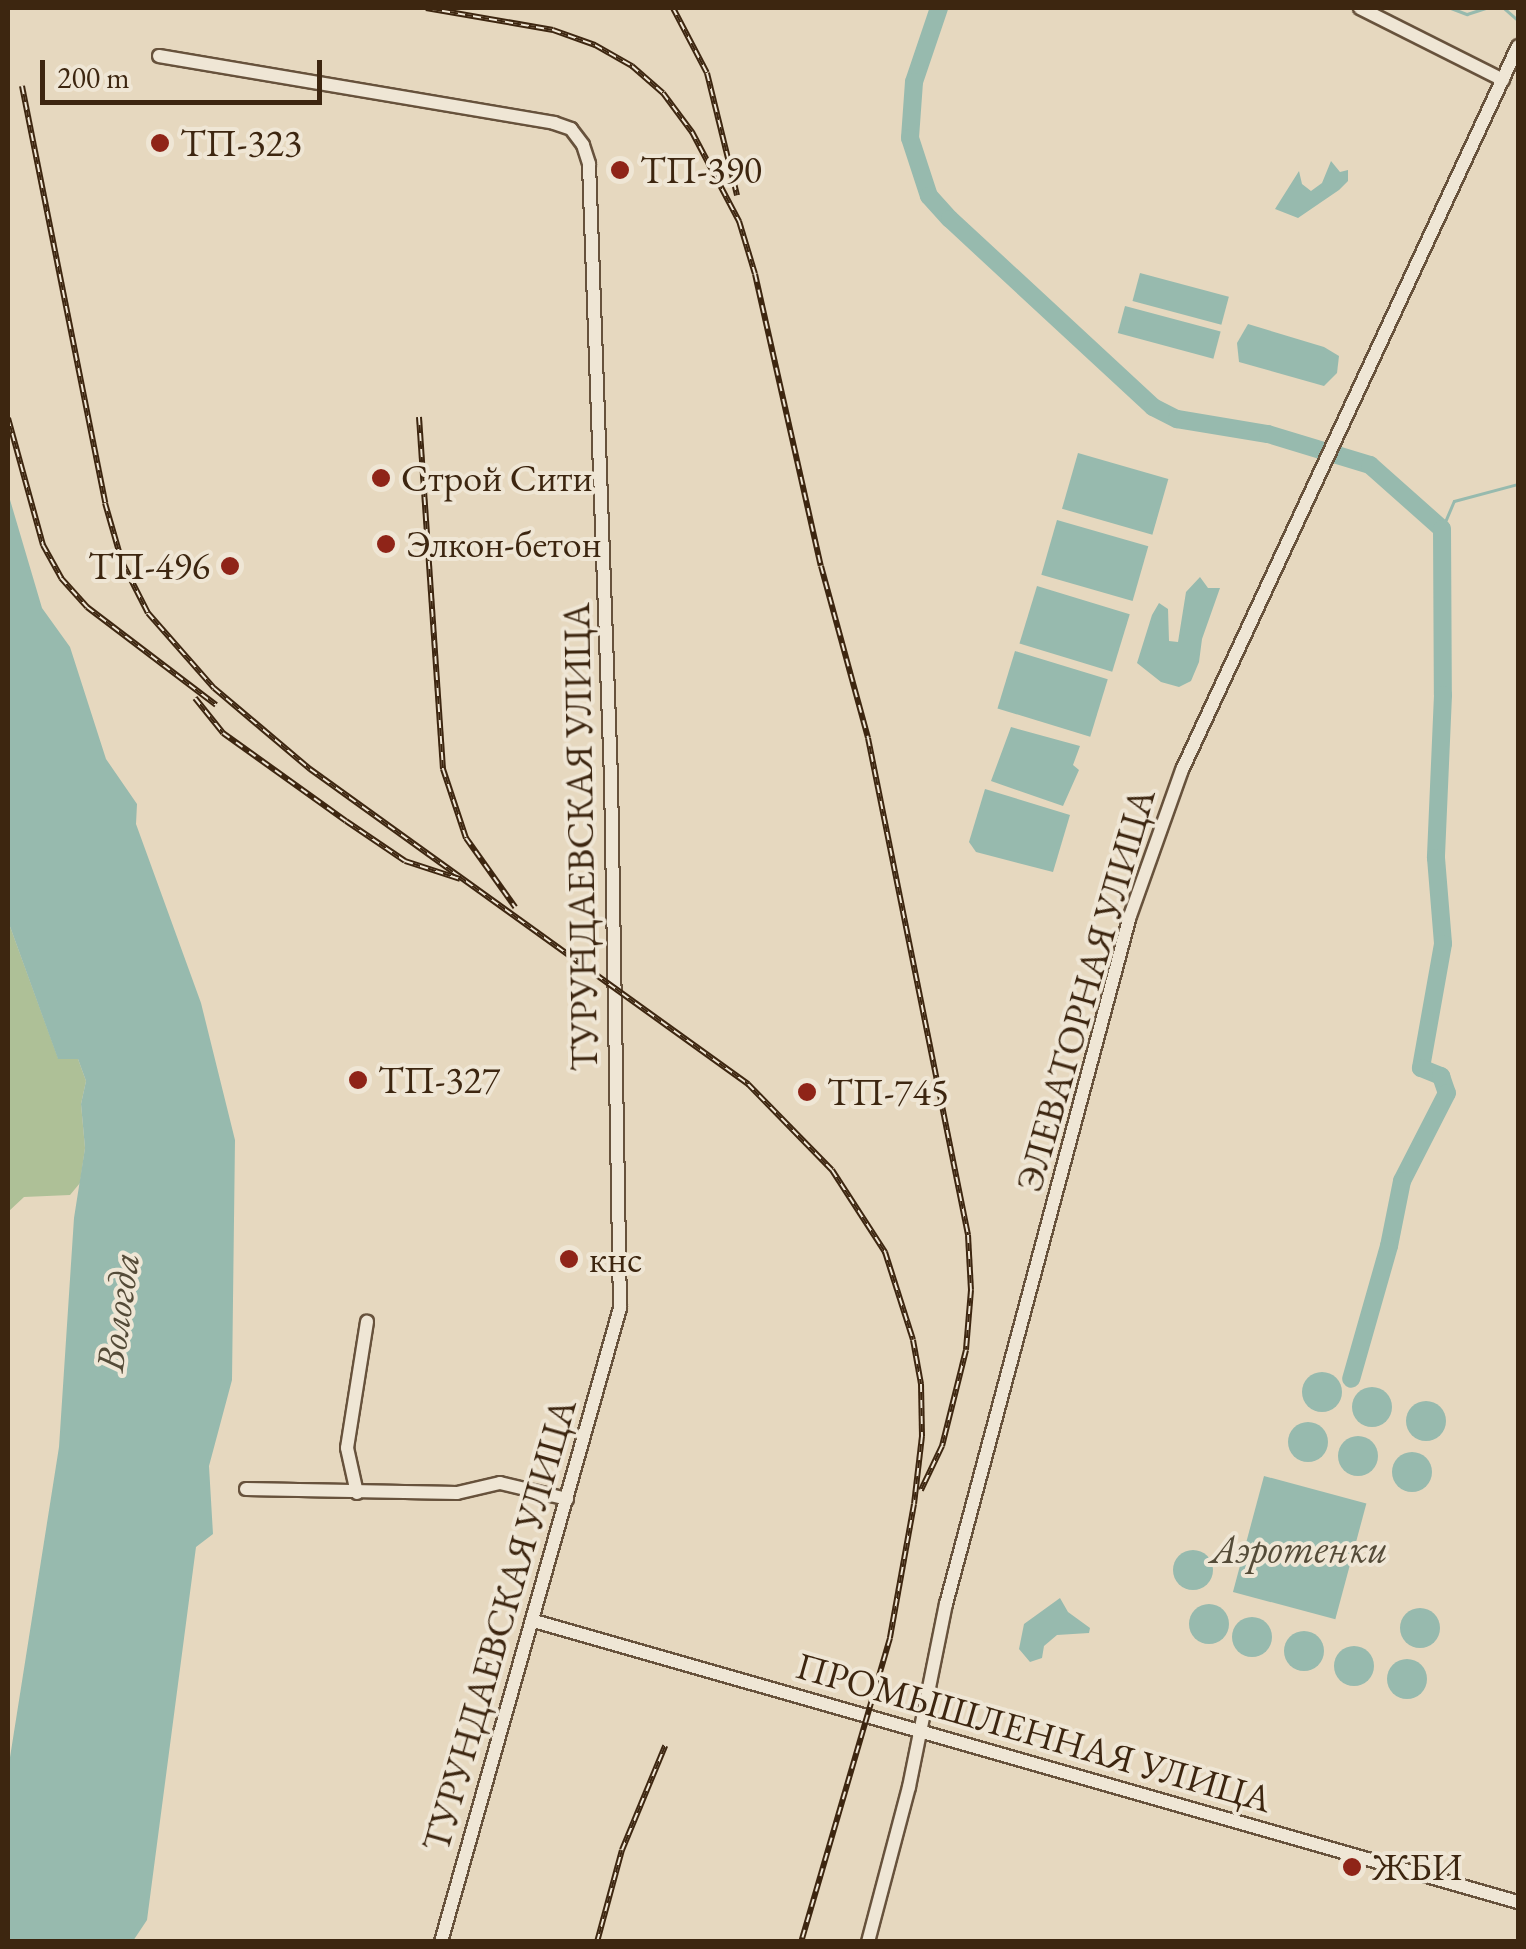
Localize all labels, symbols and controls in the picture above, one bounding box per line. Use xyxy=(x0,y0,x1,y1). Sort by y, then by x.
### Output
scale bar xyxy=(45,40,328,102)
text: 200 m xyxy=(57,58,130,97)
place label: ТП-323 xyxy=(180,120,302,166)
marker: ТП-323 xyxy=(149,132,171,154)
place label: ТП-390 xyxy=(640,147,762,193)
marker: ТП-390 xyxy=(609,159,631,181)
place label: Строй Сити xyxy=(401,455,592,501)
marker: Строй Сити xyxy=(370,467,392,489)
place label: Элкон-бетон xyxy=(406,521,601,567)
marker: Элкон-бетон xyxy=(375,533,397,555)
place label: ТП-496 xyxy=(88,543,210,589)
marker: ТП-496 xyxy=(219,555,241,577)
street label: ТУРУНДАЕВСКАЯ УЛИЦА xyxy=(553,602,607,1072)
street label: ЭЛЕВАТОРНАЯ УЛИЦА xyxy=(1006,783,1164,1197)
place label: ТП-327 xyxy=(378,1057,500,1103)
marker: ТП-327 xyxy=(347,1069,369,1091)
place label: ТП-745 xyxy=(827,1069,949,1115)
marker: ТП-745 xyxy=(796,1081,818,1103)
place label: кнс xyxy=(589,1236,642,1282)
marker: кнс xyxy=(558,1248,580,1270)
water label: Вологда xyxy=(85,1249,149,1375)
street label: ТУРУНДАЕВСКАЯ УЛИЦА xyxy=(412,1393,586,1857)
water label: Аэротенки xyxy=(1210,1524,1388,1572)
street label: ПРОМЫШЛЕННАЯ УЛИЦА xyxy=(791,1642,1277,1822)
place label: ЖБИ xyxy=(1372,1844,1462,1890)
marker: ЖБИ xyxy=(1341,1856,1363,1878)

